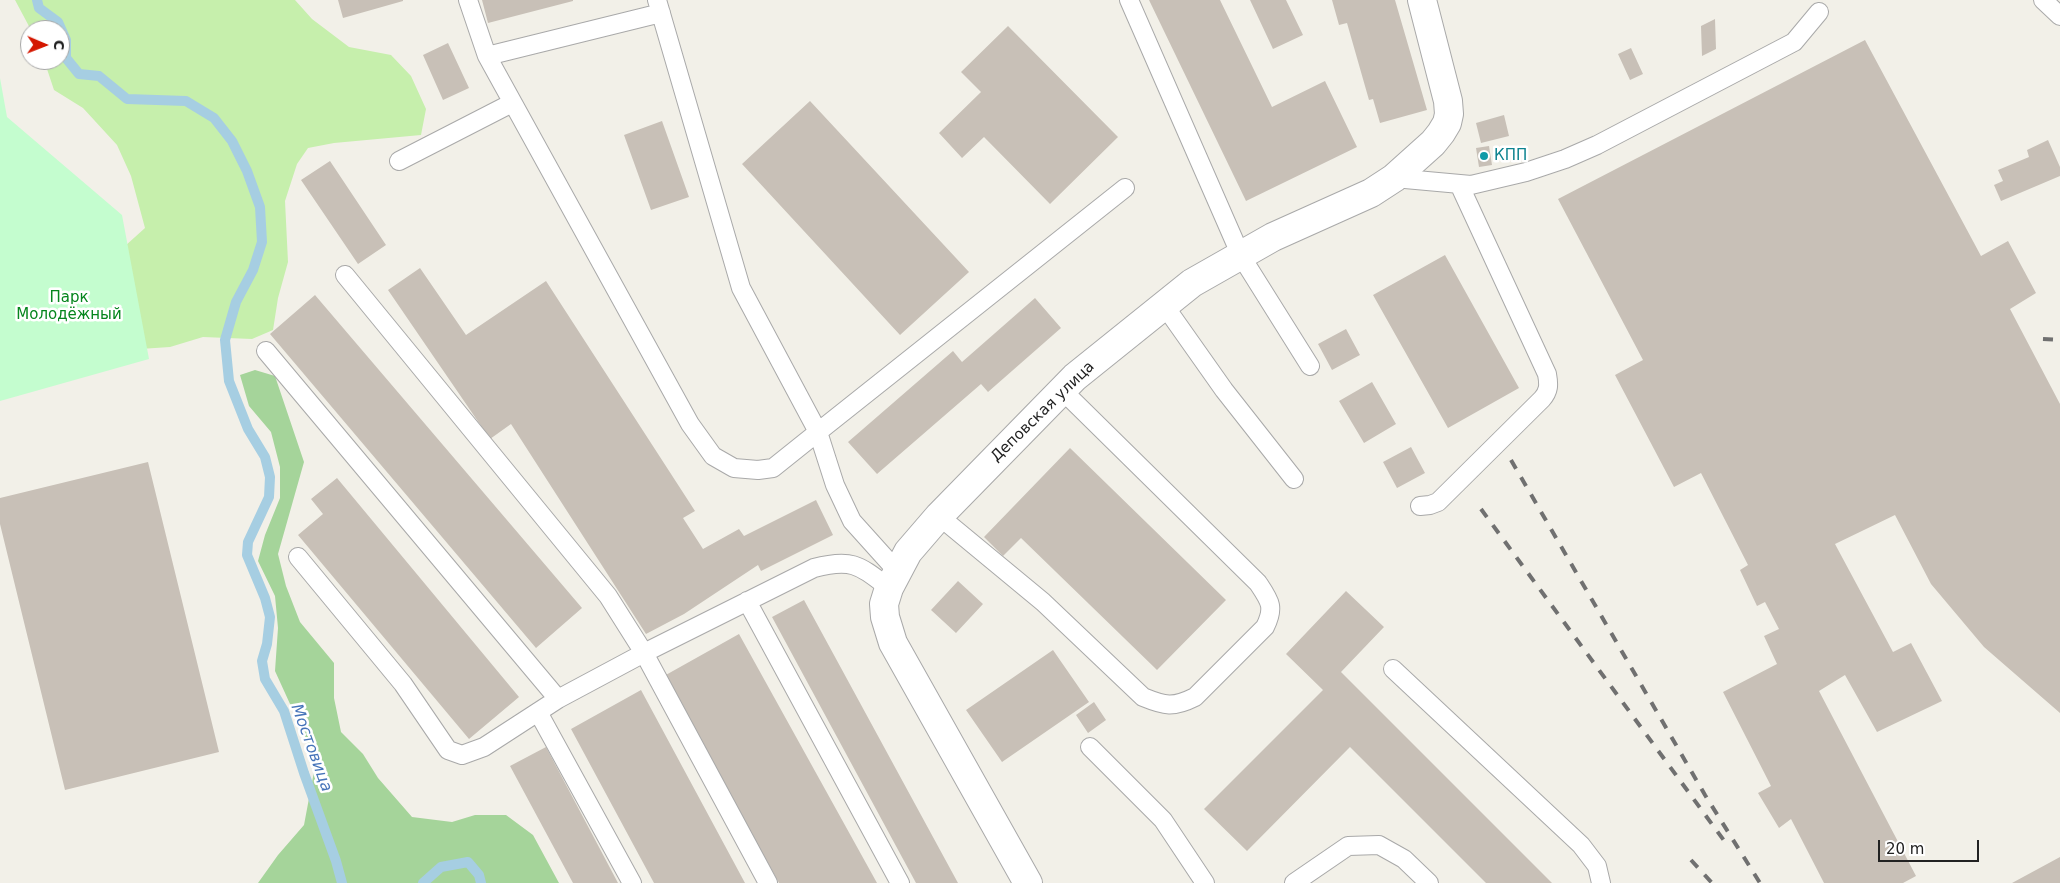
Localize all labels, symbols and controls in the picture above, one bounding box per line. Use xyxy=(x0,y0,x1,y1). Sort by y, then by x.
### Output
north arrow xyxy=(20,20,70,70)
text: С xyxy=(51,40,67,51)
place label: КПП xyxy=(1494,147,1527,165)
marker: КПП xyxy=(1478,150,1490,162)
park label: Парк Молодёжный xyxy=(16,289,122,324)
street label: Деповская улица xyxy=(988,358,1098,466)
water label: Мостовица xyxy=(286,701,336,795)
scale bar xyxy=(1880,830,1981,862)
text: 20 m xyxy=(1886,840,1924,858)

